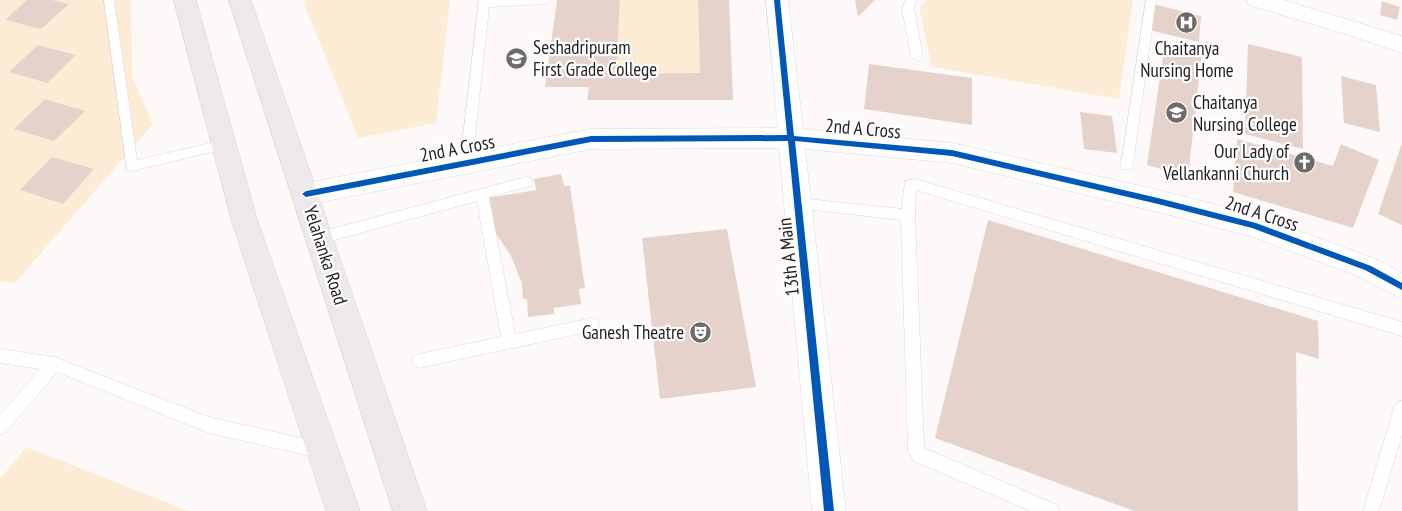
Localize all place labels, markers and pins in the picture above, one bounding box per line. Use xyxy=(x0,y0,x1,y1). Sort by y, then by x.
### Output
hospital icon: Chaitanya Nursing Home xyxy=(1175,10,1199,34)
place label: Seshadripuram First Grade College xyxy=(533,35,657,81)
place label: Chaitanya Nursing Home xyxy=(1140,36,1234,82)
school or university icon: Seshadripuram First Grade College xyxy=(505,46,529,70)
place label: Chaitanya Nursing College xyxy=(1193,90,1297,136)
school or university icon: Chaitanya Nursing College xyxy=(1165,101,1189,125)
place label: Our Lady of Vellankanni Church xyxy=(1162,139,1290,185)
church icon: Our Lady of Vellankanni Church xyxy=(1293,150,1317,174)
place label: Ganesh Theatre xyxy=(582,320,684,344)
theatre icon: Ganesh Theatre xyxy=(688,320,712,344)

